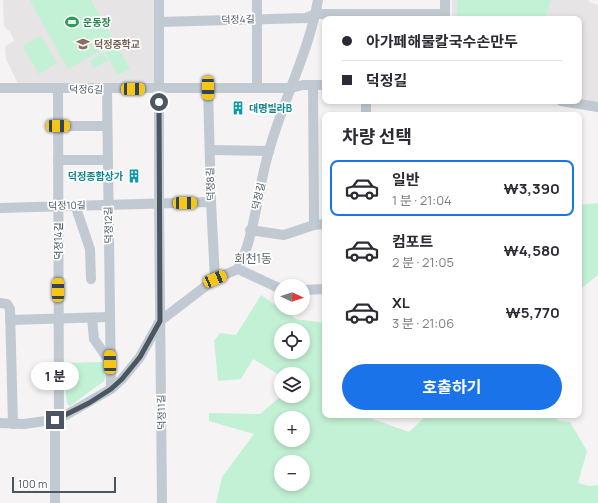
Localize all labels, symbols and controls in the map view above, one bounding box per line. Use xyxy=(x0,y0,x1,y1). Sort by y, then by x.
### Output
street label: 덕정4길 xyxy=(221,11,255,27)
sports icon: 운동장 xyxy=(64,14,80,30)
place label: 운동장 xyxy=(83,15,111,29)
text: 아가페해물칼국수손만두 xyxy=(366,31,518,52)
school or university icon: 덕정중학교 xyxy=(75,36,91,52)
place label: 덕정중학교 xyxy=(94,37,140,51)
text: 덕정길 xyxy=(366,70,407,91)
car xyxy=(202,76,214,100)
street label: 덕정6길 xyxy=(69,82,103,96)
car xyxy=(121,83,145,95)
route start xyxy=(150,93,168,111)
building icon: 대명빌라B xyxy=(230,100,246,116)
place label: 대명빌라B xyxy=(249,101,293,115)
car xyxy=(46,120,70,132)
text: 차량 선택 xyxy=(342,124,412,148)
street label: 덕정8길 xyxy=(202,167,218,201)
building icon: 덕정종합상가 xyxy=(126,168,142,184)
place label: 덕정종합상가 xyxy=(68,169,124,183)
text: 일반 xyxy=(392,169,420,190)
icon: car xyxy=(344,170,380,206)
text: ₩3,390 xyxy=(504,178,560,199)
street label: 덕정길 xyxy=(248,181,268,211)
text: 1 분 · 21:04 xyxy=(392,191,452,209)
street label: 덕정10길 xyxy=(48,197,86,213)
car xyxy=(173,197,197,209)
street label: 덕정12길 xyxy=(101,206,115,244)
street label: 덕정14길 xyxy=(51,222,65,260)
text: 컴포트 xyxy=(392,231,433,252)
icon: car xyxy=(344,232,380,268)
text: ₩4,580 xyxy=(504,240,560,261)
district label: 회천1동 xyxy=(234,250,272,267)
text: 2 분 · 21:05 xyxy=(392,253,454,271)
car xyxy=(202,269,228,289)
car xyxy=(52,278,64,302)
north arrow xyxy=(274,279,310,315)
map controls xyxy=(274,279,310,491)
text: XL xyxy=(392,292,410,313)
icon: car xyxy=(344,294,380,330)
text: ₩5,770 xyxy=(505,302,560,323)
text: 3 분 · 21:06 xyxy=(392,314,454,332)
button: locate xyxy=(274,323,310,359)
car xyxy=(104,350,116,374)
callout: 1 분 xyxy=(31,362,79,390)
button: 호출하기 xyxy=(342,364,562,410)
text: 1 분 xyxy=(45,367,65,385)
button: layers xyxy=(274,367,310,403)
street label: 덕정11길 xyxy=(154,394,168,430)
route end xyxy=(46,411,64,429)
button: + xyxy=(274,411,310,447)
button: − xyxy=(274,455,310,491)
scale bar xyxy=(12,475,116,494)
text: 100 m xyxy=(18,476,47,491)

